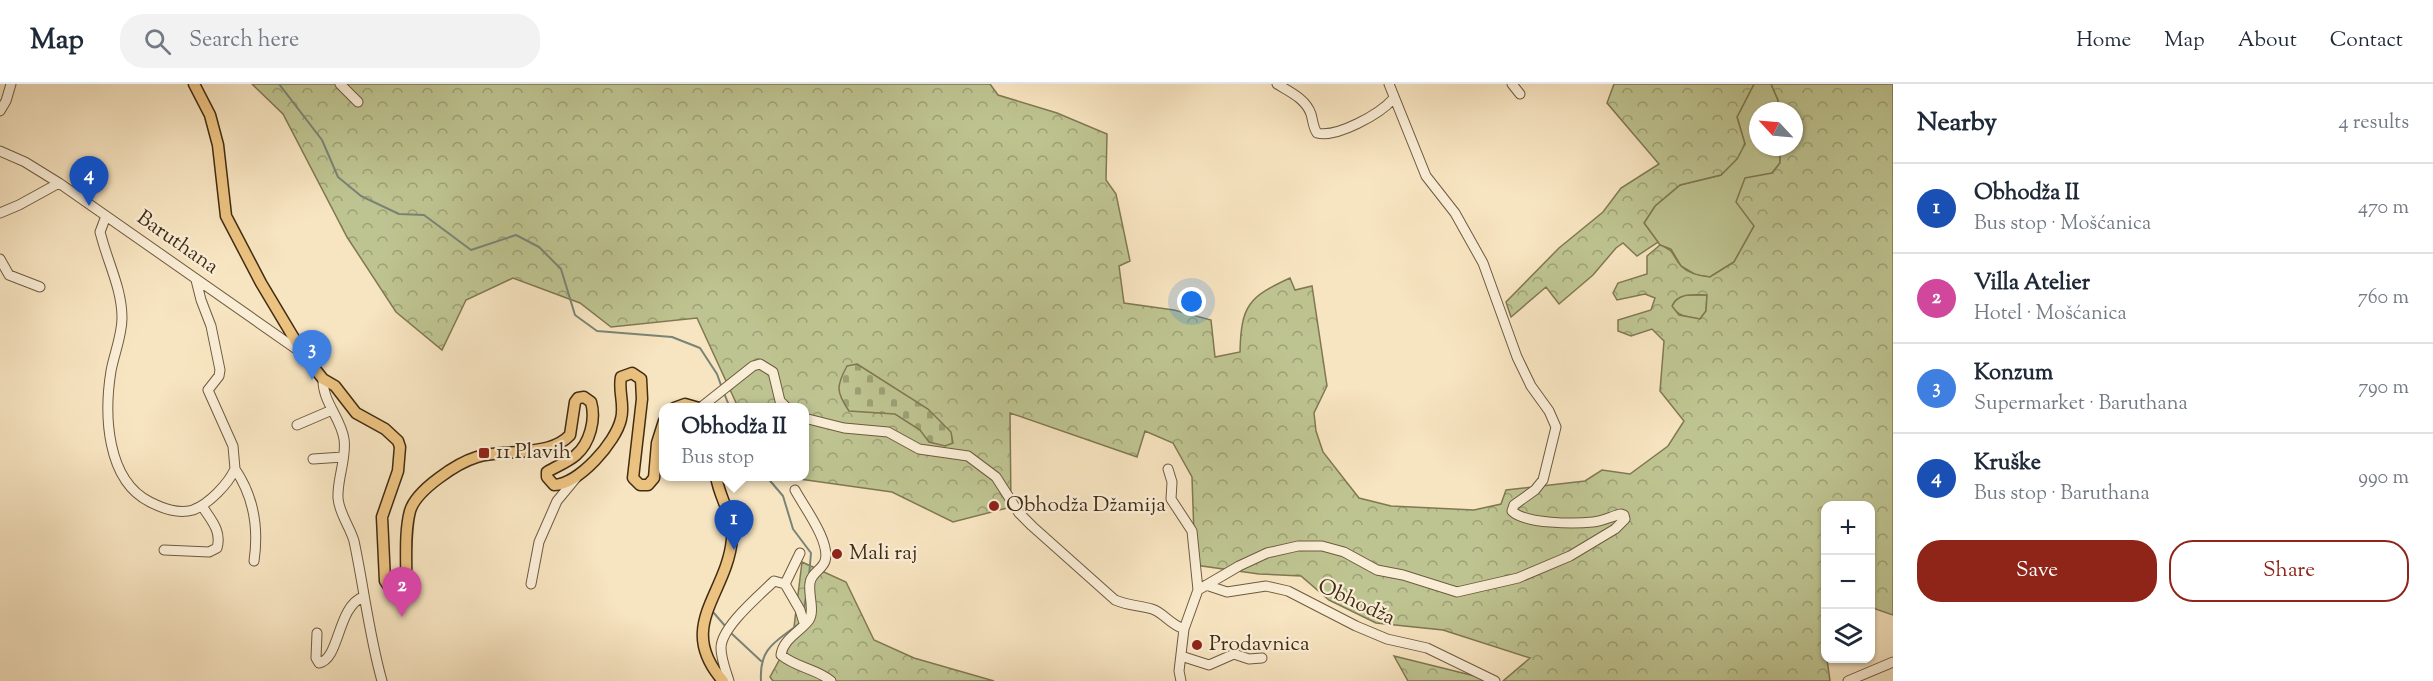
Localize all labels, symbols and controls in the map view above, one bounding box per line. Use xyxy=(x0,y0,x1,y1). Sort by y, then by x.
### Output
search box xyxy=(120,14,540,68)
text: Map xyxy=(30,21,84,61)
icon: search xyxy=(141,25,174,58)
text: Search here xyxy=(189,25,299,57)
text: Home xyxy=(2076,26,2131,56)
text: Map xyxy=(2164,26,2205,56)
text: About xyxy=(2238,26,2297,56)
text: Contact xyxy=(2330,26,2403,56)
north arrow xyxy=(1749,102,1803,156)
text: Nearby xyxy=(1917,105,1997,142)
text: 4 results xyxy=(2338,109,2409,138)
pin: 4 xyxy=(70,156,109,206)
text: Obhodža II xyxy=(1974,178,2079,210)
text: 1 xyxy=(1933,194,1940,223)
text: 470 m xyxy=(2358,194,2409,223)
street label: Baruthana xyxy=(130,204,224,282)
text: Bus stop · Mošćanica xyxy=(1974,210,2151,239)
text: Villa Atelier xyxy=(1974,268,2090,300)
text: 2 xyxy=(1932,284,1941,313)
text: 760 m xyxy=(2358,284,2409,313)
your location xyxy=(1177,287,1206,316)
text: Hotel · Mošćanica xyxy=(1974,300,2127,329)
pin: 3 xyxy=(292,330,332,380)
text: Konzum xyxy=(1974,358,2053,390)
text: 3 xyxy=(1932,374,1941,403)
text: 790 m xyxy=(2358,374,2409,403)
text: Supermarket · Baruthana xyxy=(1974,390,2188,419)
popup xyxy=(659,403,809,481)
text: Obhodža II xyxy=(681,412,787,444)
place label: 11 Plavih xyxy=(496,438,571,468)
text: Bus stop xyxy=(681,444,754,473)
marker: 11 Plavih xyxy=(477,446,491,460)
text: Kruške xyxy=(1974,448,2041,480)
text: 4 xyxy=(1931,464,1942,493)
text: 990 m xyxy=(2358,464,2409,493)
text: Bus stop · Baruthana xyxy=(1974,480,2150,509)
place label: Obhodža Džamija xyxy=(1006,491,1166,521)
marker: Obhodža Džamija xyxy=(987,499,1001,513)
pin: 1 xyxy=(714,500,754,550)
map controls xyxy=(1821,501,1875,663)
button: + xyxy=(1821,501,1875,555)
place label: Mali raj xyxy=(849,539,917,569)
button: Save xyxy=(1917,540,2157,602)
button: Share xyxy=(2169,540,2409,602)
marker: Mali raj xyxy=(830,547,844,561)
button: − xyxy=(1821,555,1875,609)
pin: 2 xyxy=(382,568,422,617)
street label: Obhodža xyxy=(1312,572,1400,634)
button: layers xyxy=(1821,609,1875,663)
place label: Prodavnica xyxy=(1209,630,1310,660)
marker: Prodavnica xyxy=(1190,638,1204,652)

